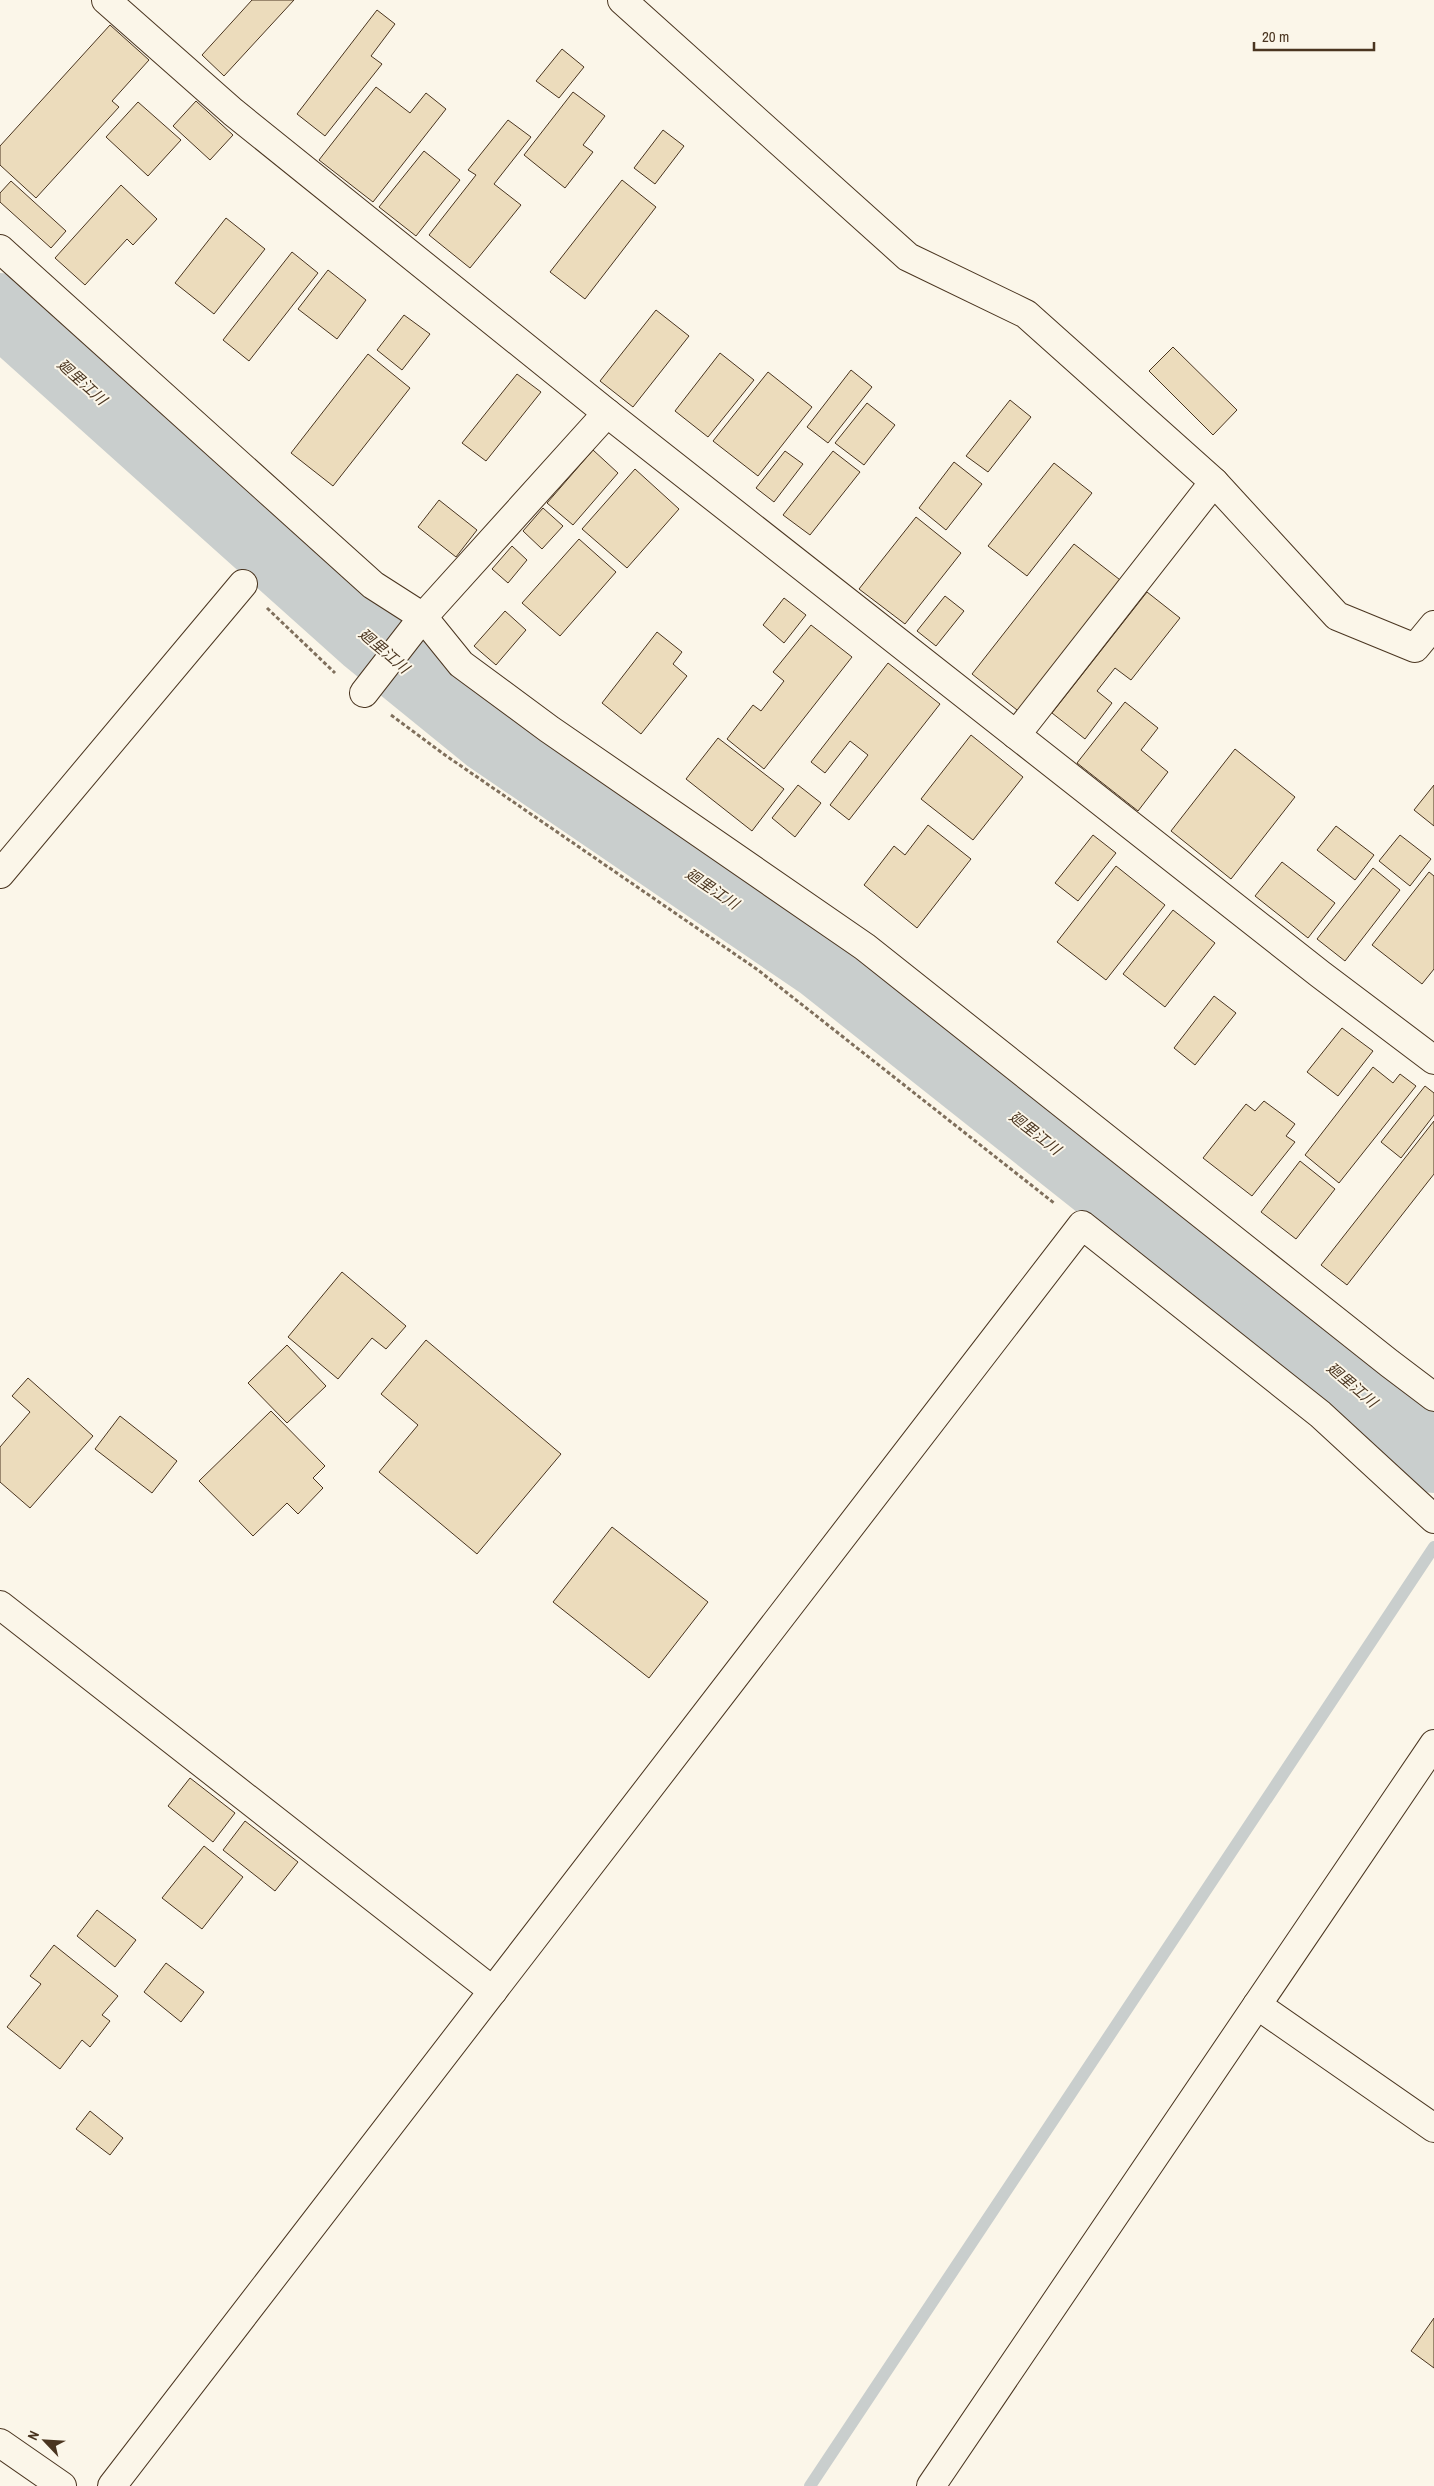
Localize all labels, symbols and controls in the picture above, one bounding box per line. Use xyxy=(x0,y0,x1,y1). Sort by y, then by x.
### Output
scale bar xyxy=(1254,20,1374,52)
text: 20 m xyxy=(1262,26,1289,47)
water label: 廻里江川 xyxy=(53,354,113,411)
water label: 廻里江川 xyxy=(355,623,416,679)
water label: 廻里江川 xyxy=(682,863,745,915)
water label: 廻里江川 xyxy=(1005,1106,1067,1161)
water label: 廻里江川 xyxy=(1323,1357,1384,1413)
north arrow xyxy=(20,2416,70,2466)
text: N xyxy=(23,2428,43,2443)

